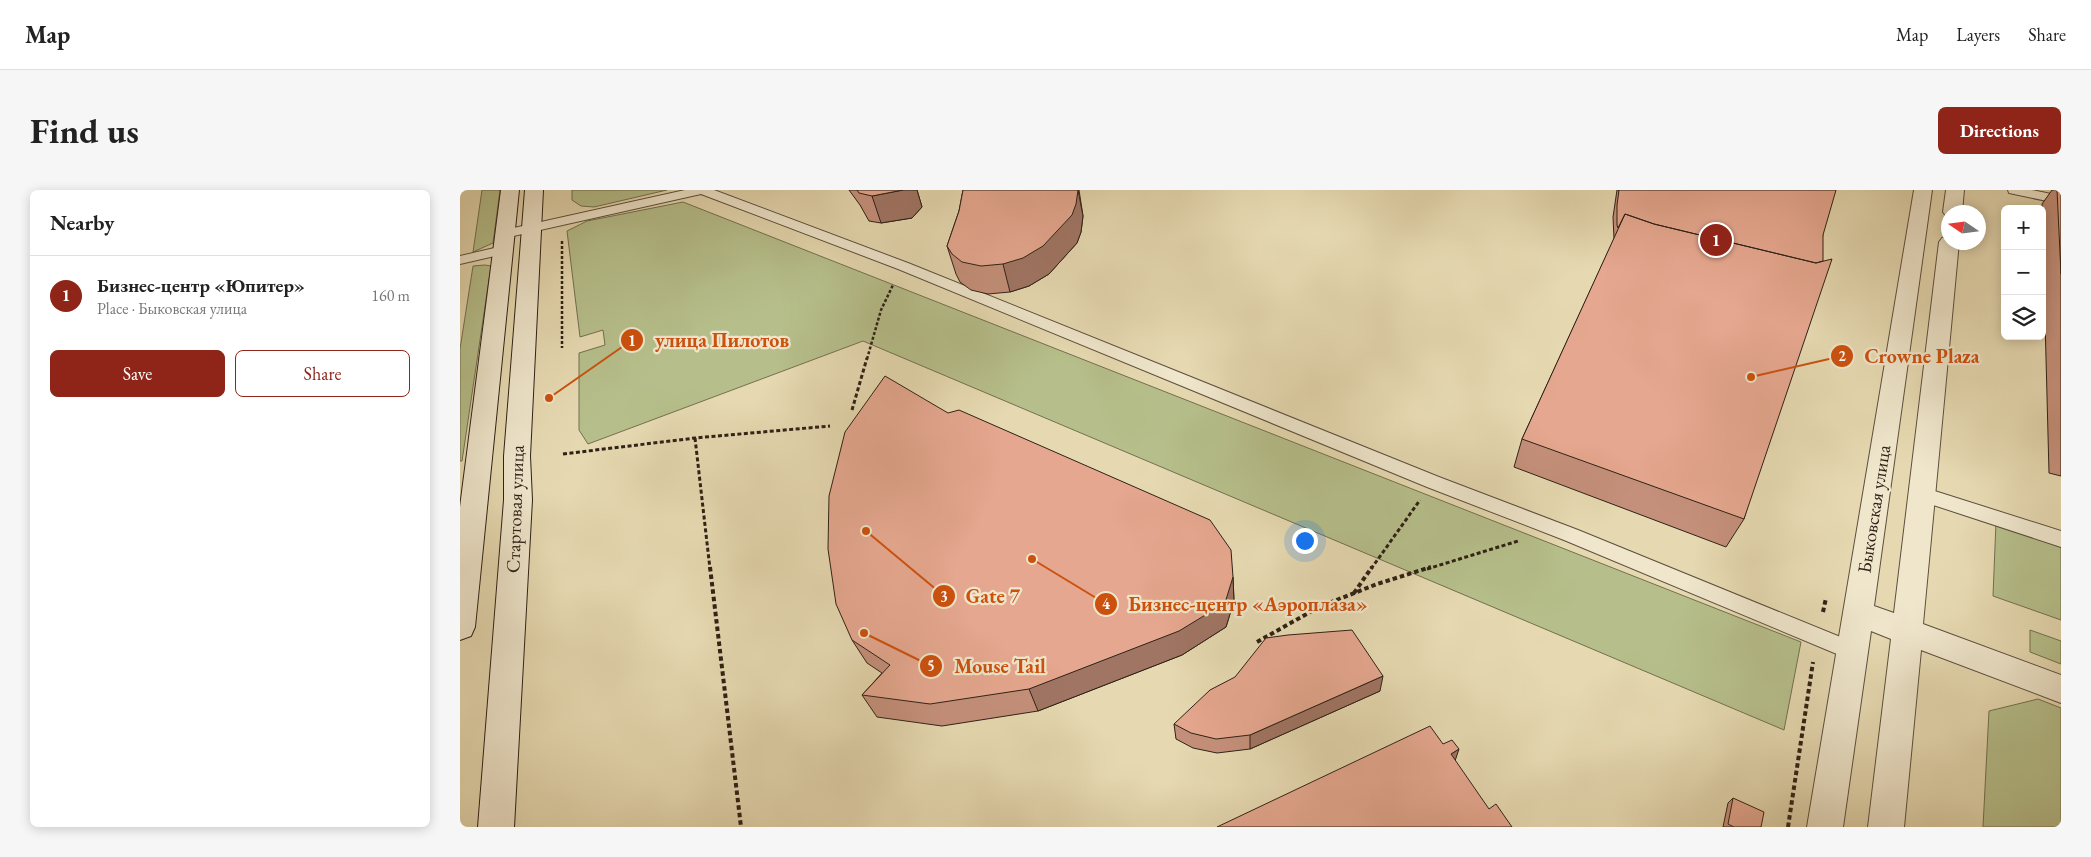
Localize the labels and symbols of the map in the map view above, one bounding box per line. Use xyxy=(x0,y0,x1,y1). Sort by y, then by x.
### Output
north arrow xyxy=(1941,205,1986,250)
pin: 1 xyxy=(1700,221,1732,259)
callout: улица Пилотов xyxy=(619,323,799,358)
text: улица Пилотов xyxy=(655,327,789,353)
text: 1 xyxy=(628,331,636,350)
callout: Crowne Plaza xyxy=(1830,338,1990,373)
text: Crowne Plaza xyxy=(1864,343,1980,369)
text: 2 xyxy=(1838,346,1846,365)
street label: Быковская улица xyxy=(1852,443,1897,575)
street label: Стартовая улица xyxy=(500,444,530,574)
your location xyxy=(1292,528,1318,554)
callout: Gate 7 xyxy=(931,579,1030,614)
text: Gate 7 xyxy=(966,583,1021,609)
callout: Бизнес-центр «Аэроплаза» xyxy=(1094,586,1378,621)
text: 3 xyxy=(940,587,948,606)
text: Бизнес-центр «Аэроплаза» xyxy=(1128,591,1368,617)
text: 4 xyxy=(1102,594,1111,613)
callout: Mouse Tail xyxy=(919,648,1055,683)
text: Mouse Tail xyxy=(954,653,1046,679)
text: 5 xyxy=(927,656,935,675)

